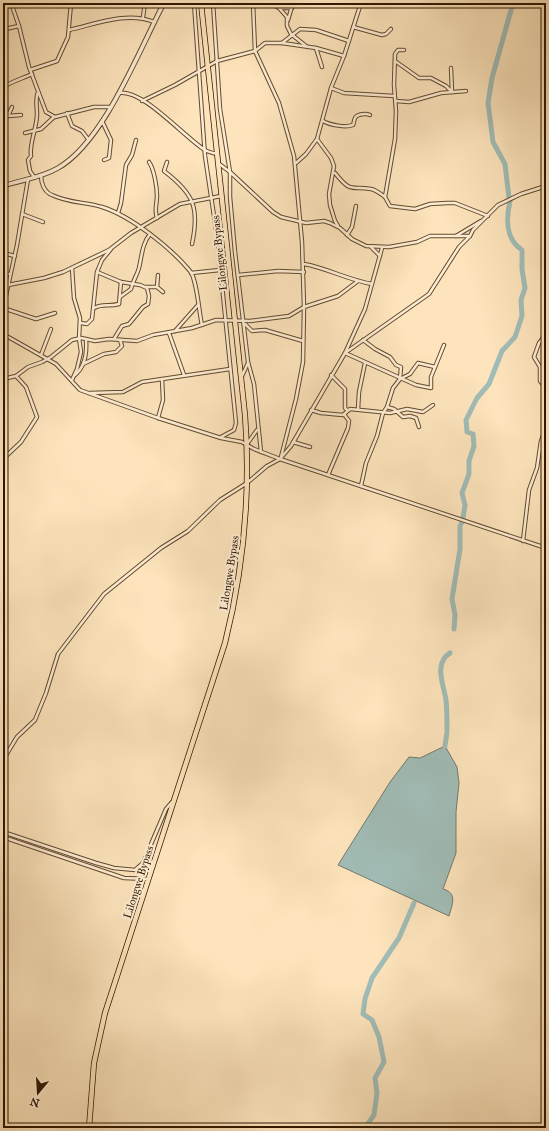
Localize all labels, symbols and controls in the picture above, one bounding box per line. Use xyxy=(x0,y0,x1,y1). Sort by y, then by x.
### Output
street label: Lilongwe Bypass xyxy=(209,215,230,291)
street label: Lilongwe Bypass xyxy=(217,535,242,611)
street label: Lilongwe Bypass xyxy=(121,844,156,920)
north arrow xyxy=(18,1073,58,1113)
text: N xyxy=(28,1094,42,1110)

